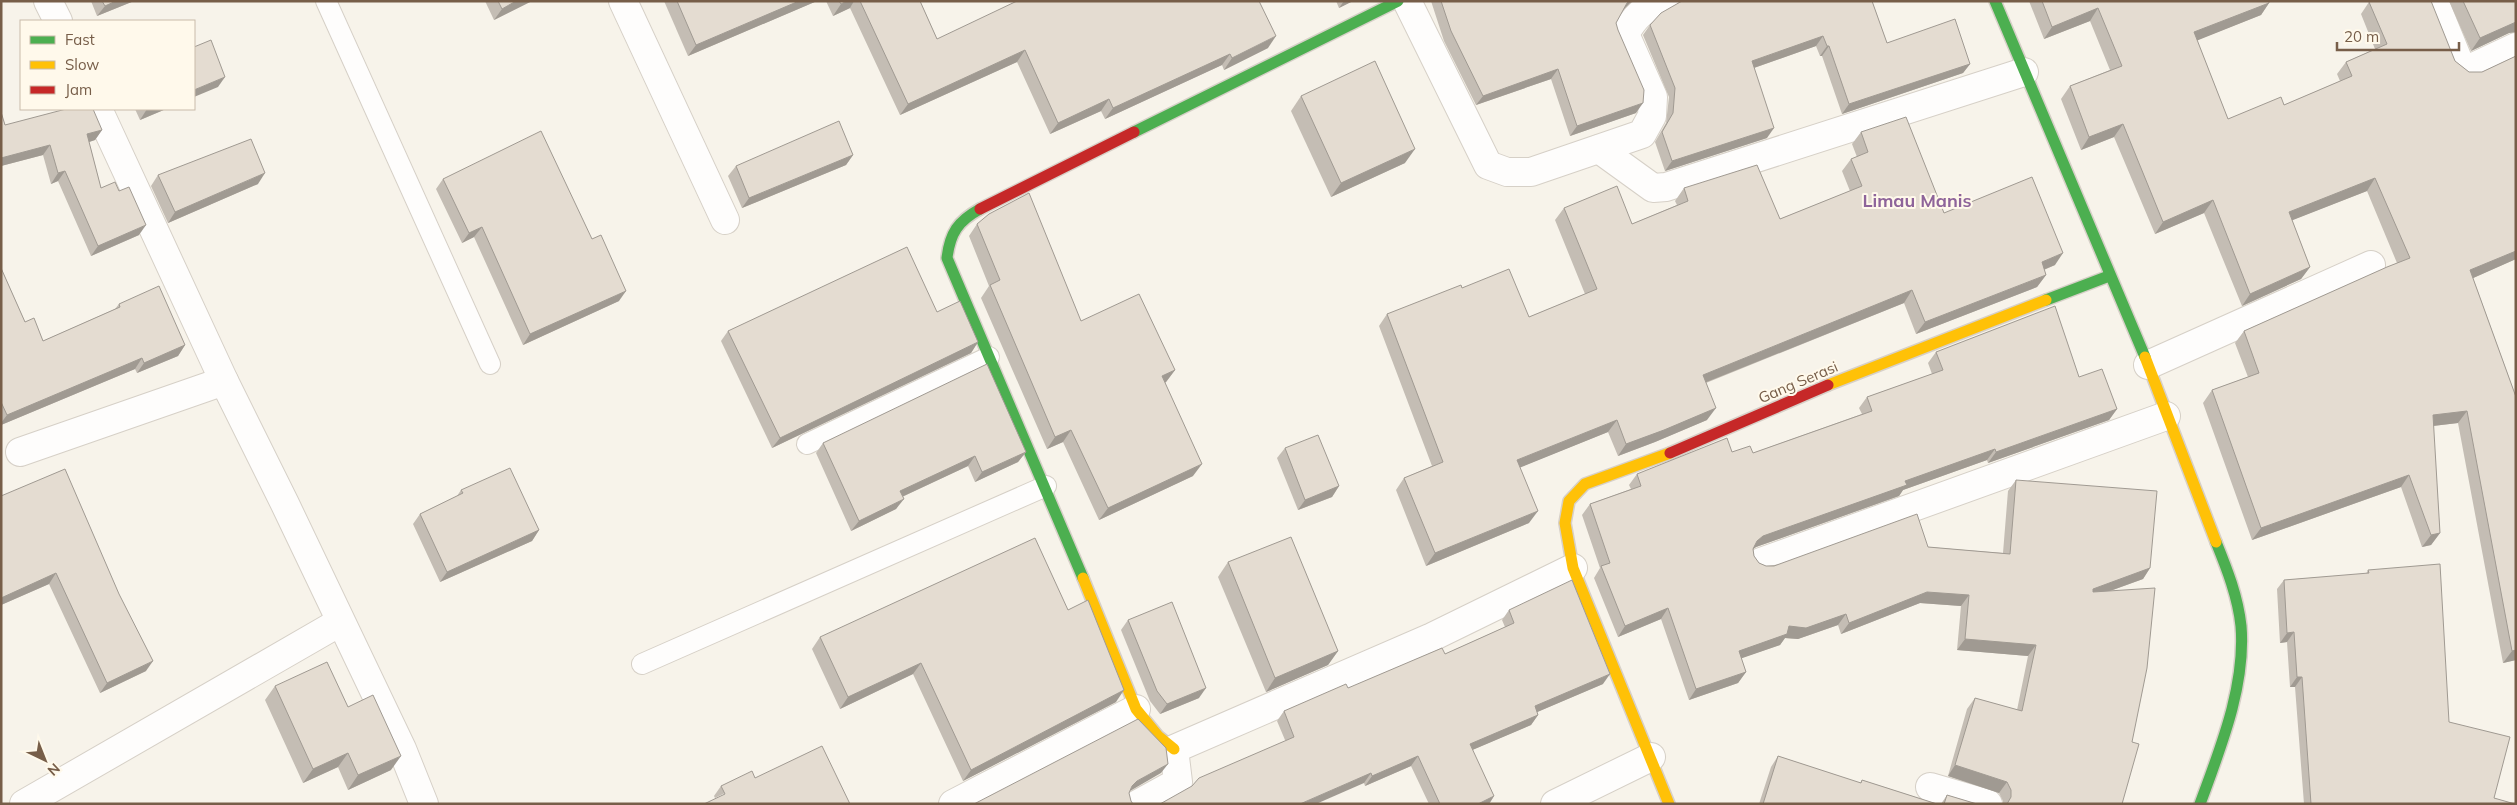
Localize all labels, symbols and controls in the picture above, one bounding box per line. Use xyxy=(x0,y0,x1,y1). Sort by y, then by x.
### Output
legend xyxy=(20,20,195,110)
scale bar xyxy=(2337,20,2460,52)
text: 20 m xyxy=(2344,27,2379,46)
text: Fast xyxy=(65,30,95,49)
text: Slow xyxy=(65,55,99,74)
text: Jam xyxy=(65,80,92,99)
district label: Limau Manis xyxy=(1862,189,1972,212)
street label: Gang Serasi xyxy=(1755,357,1841,407)
north arrow xyxy=(20,735,70,785)
text: N xyxy=(44,759,64,780)

